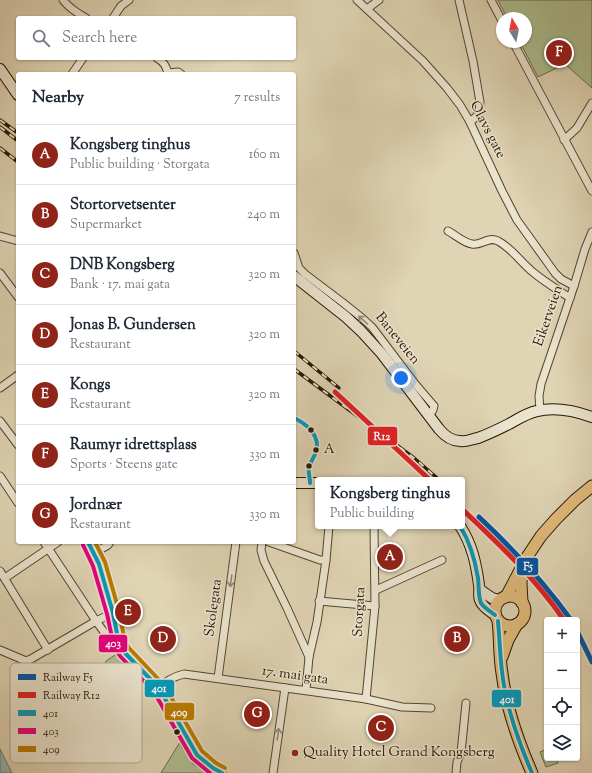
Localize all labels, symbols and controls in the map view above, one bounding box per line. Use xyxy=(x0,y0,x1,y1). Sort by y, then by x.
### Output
north arrow xyxy=(496,12,532,48)
search box xyxy=(16,16,296,60)
icon: search xyxy=(30,27,52,49)
text: Search here xyxy=(62,28,137,49)
pin: F xyxy=(546,38,572,68)
text: Nearby xyxy=(32,86,84,110)
text: 7 results xyxy=(234,89,280,107)
street label: Olavs gate xyxy=(464,98,510,162)
text: Kongsberg tinghus xyxy=(70,135,190,156)
text: A xyxy=(40,146,50,164)
text: 160 m xyxy=(249,146,280,164)
text: Public building · Storgata xyxy=(70,156,210,174)
text: Stortorvetsenter xyxy=(70,195,176,216)
text: B xyxy=(41,206,49,224)
text: 240 m xyxy=(247,206,280,224)
text: Supermarket xyxy=(70,216,142,234)
text: DNB Kongsberg xyxy=(70,255,175,276)
text: C xyxy=(40,266,50,284)
text: 320 m xyxy=(248,266,280,284)
text: Bank · 17. mai gata xyxy=(70,276,170,294)
street label: Eikerveien xyxy=(529,283,569,349)
street label: Baneveien xyxy=(370,309,424,369)
text: Jonas B. Gundersen xyxy=(70,315,196,336)
one-way arrow xyxy=(358,315,369,324)
text: D xyxy=(40,326,50,344)
text: 320 m xyxy=(248,326,280,344)
text: Restaurant xyxy=(70,336,131,354)
your location xyxy=(391,368,411,388)
text: Kongs xyxy=(70,375,110,396)
text: E xyxy=(41,386,49,404)
text: 320 m xyxy=(248,386,280,404)
text: Restaurant xyxy=(70,396,131,414)
unlabelled marker xyxy=(306,425,316,435)
line badge: R12 xyxy=(367,426,398,446)
text: R12 xyxy=(373,429,391,445)
text: Raumyr idrettsplass xyxy=(70,435,197,456)
place label: A xyxy=(324,441,335,459)
marker: A xyxy=(311,445,321,455)
text: F xyxy=(41,446,49,464)
text: 330 m xyxy=(249,446,280,464)
text: Sports · Steens gate xyxy=(70,456,178,474)
unlabelled marker xyxy=(304,461,314,471)
popup xyxy=(315,477,465,529)
text: Kongsberg tinghus xyxy=(330,484,450,505)
text: Jordnær xyxy=(70,495,122,516)
text: Public building xyxy=(330,505,414,523)
text: G xyxy=(40,506,50,524)
text: 330 m xyxy=(249,506,280,524)
text: Restaurant xyxy=(70,516,131,534)
pin: A xyxy=(377,542,403,572)
line badge: F5 xyxy=(516,557,539,576)
text: F5 xyxy=(522,559,533,575)
one-way arrow xyxy=(227,574,235,587)
street label: Skolegata xyxy=(200,577,228,638)
street label: Storgata xyxy=(349,586,371,638)
pin: E xyxy=(115,597,141,627)
map controls xyxy=(544,617,580,761)
button: + xyxy=(544,617,580,653)
pin: D xyxy=(150,624,176,654)
pin: B xyxy=(444,624,470,654)
line badge: 403 xyxy=(98,634,128,653)
text: 403 xyxy=(104,636,121,652)
button: − xyxy=(544,653,580,689)
street label: 17. mai gata xyxy=(260,661,330,691)
legend xyxy=(10,663,142,763)
text: Railway F5 xyxy=(43,670,93,686)
line badge: 401 xyxy=(144,679,175,698)
text: 401 xyxy=(151,681,167,697)
text: Railway R12 xyxy=(43,688,100,704)
line badge: 401 xyxy=(491,689,522,708)
button: locate xyxy=(544,689,580,725)
text: 401 xyxy=(499,692,515,708)
pin: G xyxy=(244,699,270,729)
line badge: 409 xyxy=(164,702,195,721)
text: 409 xyxy=(170,705,188,721)
text: 401 xyxy=(43,706,58,722)
pin: C xyxy=(368,713,394,743)
text: 403 xyxy=(43,724,59,740)
button: layers xyxy=(544,725,580,761)
unlabelled marker xyxy=(172,727,182,737)
one-way arrow xyxy=(274,728,282,741)
text: 409 xyxy=(43,742,60,758)
place label: Quality Hotel Grand Kongsberg xyxy=(303,743,495,763)
marker: Quality Hotel Grand Kongsberg xyxy=(290,748,300,758)

